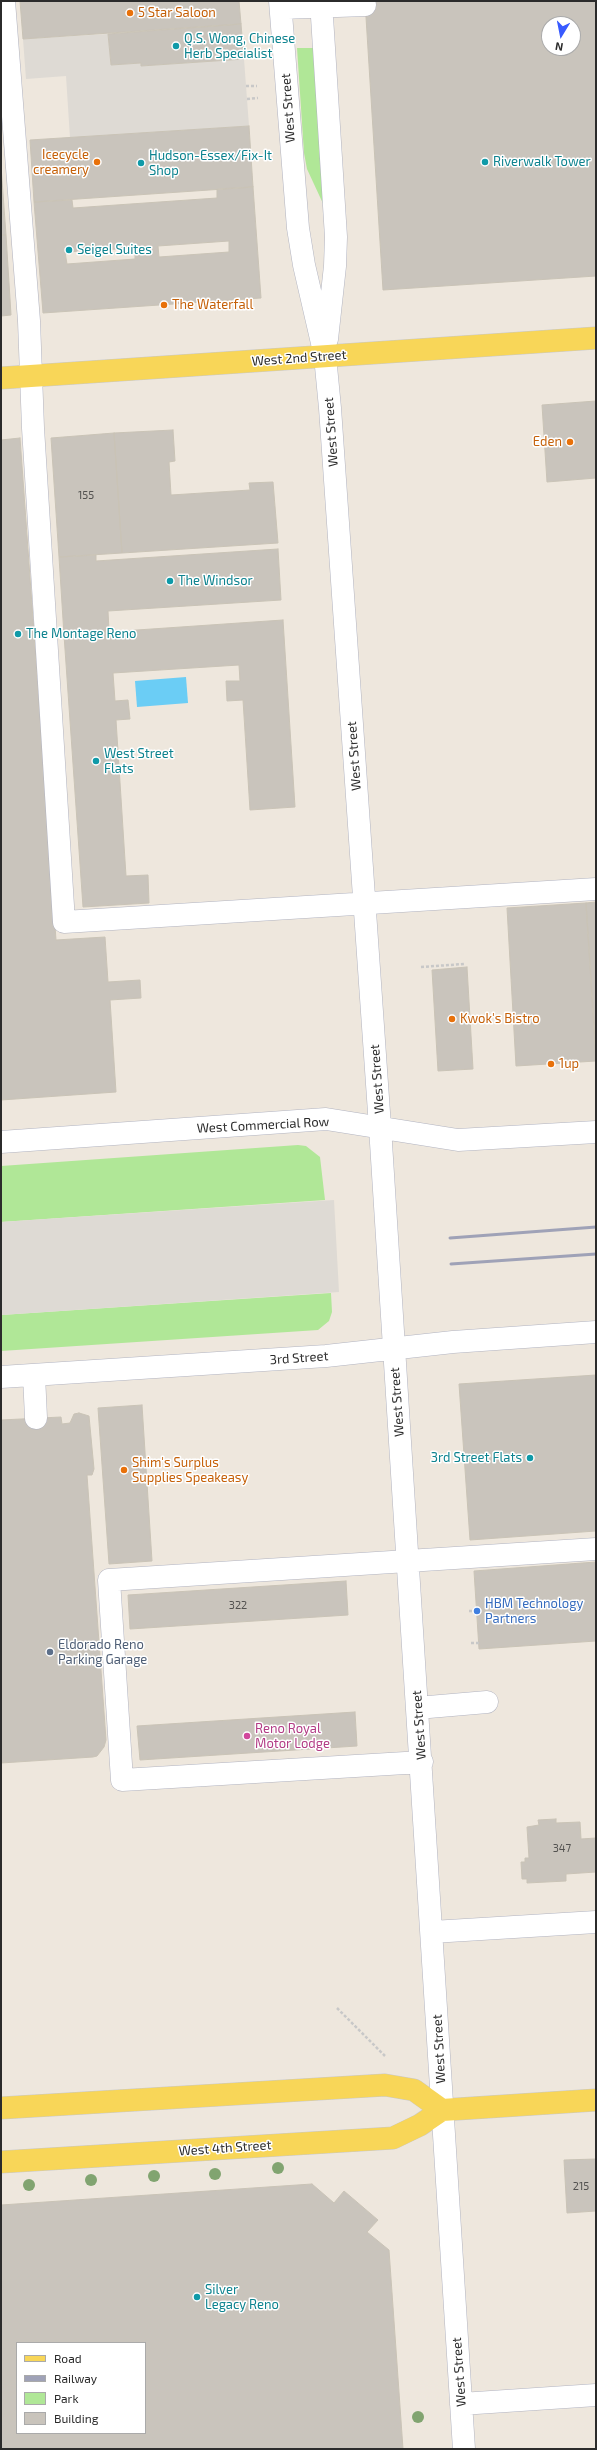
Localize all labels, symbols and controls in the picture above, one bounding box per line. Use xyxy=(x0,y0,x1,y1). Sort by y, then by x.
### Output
place label: 5 Star Saloon xyxy=(138,5,216,21)
marker: 5 Star Saloon xyxy=(125,8,135,18)
north arrow xyxy=(541,16,581,56)
place label: Q.S. Wong, Chinese Herb Specialist xyxy=(184,31,295,62)
text: N xyxy=(554,40,564,54)
marker: Q.S. Wong, Chinese Herb Specialist xyxy=(171,41,181,51)
street label: West Street xyxy=(278,73,298,143)
place label: Icecycle creamery xyxy=(33,147,89,178)
place label: Hudson-Essex/Fix-It Shop xyxy=(149,148,272,179)
place label: Riverwalk Tower xyxy=(493,154,591,170)
marker: Icecycle creamery xyxy=(92,157,102,167)
marker: Riverwalk Tower xyxy=(480,157,490,167)
marker: Hudson-Essex/Fix-It Shop xyxy=(136,158,146,168)
place label: Seigel Suites xyxy=(77,242,152,258)
marker: Seigel Suites xyxy=(64,245,74,255)
place label: The Waterfall xyxy=(172,297,253,313)
marker: The Waterfall xyxy=(159,300,169,310)
street label: West 2nd Street xyxy=(251,347,347,369)
street label: West Street xyxy=(321,397,341,467)
place label: Eden xyxy=(533,434,562,450)
marker: Eden xyxy=(565,437,575,447)
house number: 155 xyxy=(78,488,94,502)
place label: The Windsor xyxy=(178,573,253,589)
marker: The Windsor xyxy=(165,576,175,586)
place label: The Montage Reno xyxy=(26,626,136,642)
marker: The Montage Reno xyxy=(13,629,23,639)
street label: West Street xyxy=(344,721,364,791)
place label: West Street Flats xyxy=(104,746,174,777)
marker: West Street Flats xyxy=(91,756,101,766)
place label: Kwok's Bistro xyxy=(460,1011,540,1027)
marker: Kwok's Bistro xyxy=(447,1014,457,1024)
street label: West Street xyxy=(367,1044,387,1114)
place label: 1up xyxy=(559,1056,579,1072)
marker: 1up xyxy=(546,1059,556,1069)
street label: West Commercial Row xyxy=(196,1114,330,1136)
street label: 3rd Street xyxy=(269,1348,329,1368)
street label: West Street xyxy=(387,1367,407,1437)
place label: 3rd Street Flats xyxy=(431,1450,522,1466)
marker: 3rd Street Flats xyxy=(525,1453,535,1463)
place label: Shim's Surplus Supplies Speakeasy xyxy=(132,1455,248,1486)
marker: Shim's Surplus Supplies Speakeasy xyxy=(119,1465,129,1475)
place label: HBM Technology Partners xyxy=(485,1596,583,1627)
house number: 322 xyxy=(229,1598,247,1612)
marker: HBM Technology Partners xyxy=(472,1606,482,1616)
place label: Eldorado Reno Parking Garage xyxy=(58,1637,147,1668)
marker: Eldorado Reno Parking Garage xyxy=(45,1647,55,1657)
street label: West Street xyxy=(409,1690,429,1760)
place label: Reno Royal Motor Lodge xyxy=(255,1721,330,1752)
marker: Reno Royal Motor Lodge xyxy=(242,1731,252,1741)
house number: 347 xyxy=(553,1841,571,1855)
street label: West Street xyxy=(429,2014,449,2084)
street label: West 4th Street xyxy=(178,2137,272,2159)
house number: 215 xyxy=(573,2179,589,2193)
place label: Silver Legacy Reno xyxy=(205,2282,279,2313)
marker: Silver Legacy Reno xyxy=(192,2292,202,2302)
street label: West Street xyxy=(449,2337,469,2407)
legend xyxy=(16,2342,146,2434)
text: Road xyxy=(54,2351,82,2365)
text: Railway xyxy=(54,2371,97,2385)
text: Park xyxy=(54,2391,79,2405)
text: Building xyxy=(54,2411,98,2425)

